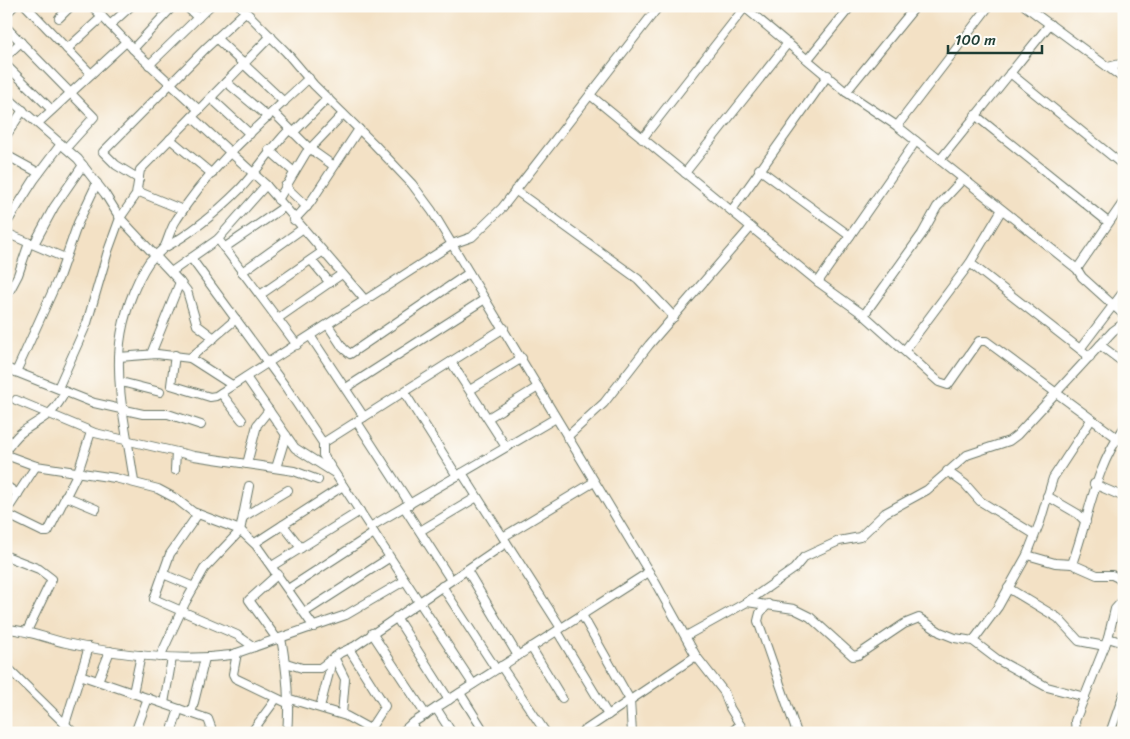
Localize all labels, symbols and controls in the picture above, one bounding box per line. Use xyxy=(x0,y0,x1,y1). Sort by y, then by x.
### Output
scale bar xyxy=(948,22,1041,54)
text: 100 m xyxy=(955,27,996,53)

